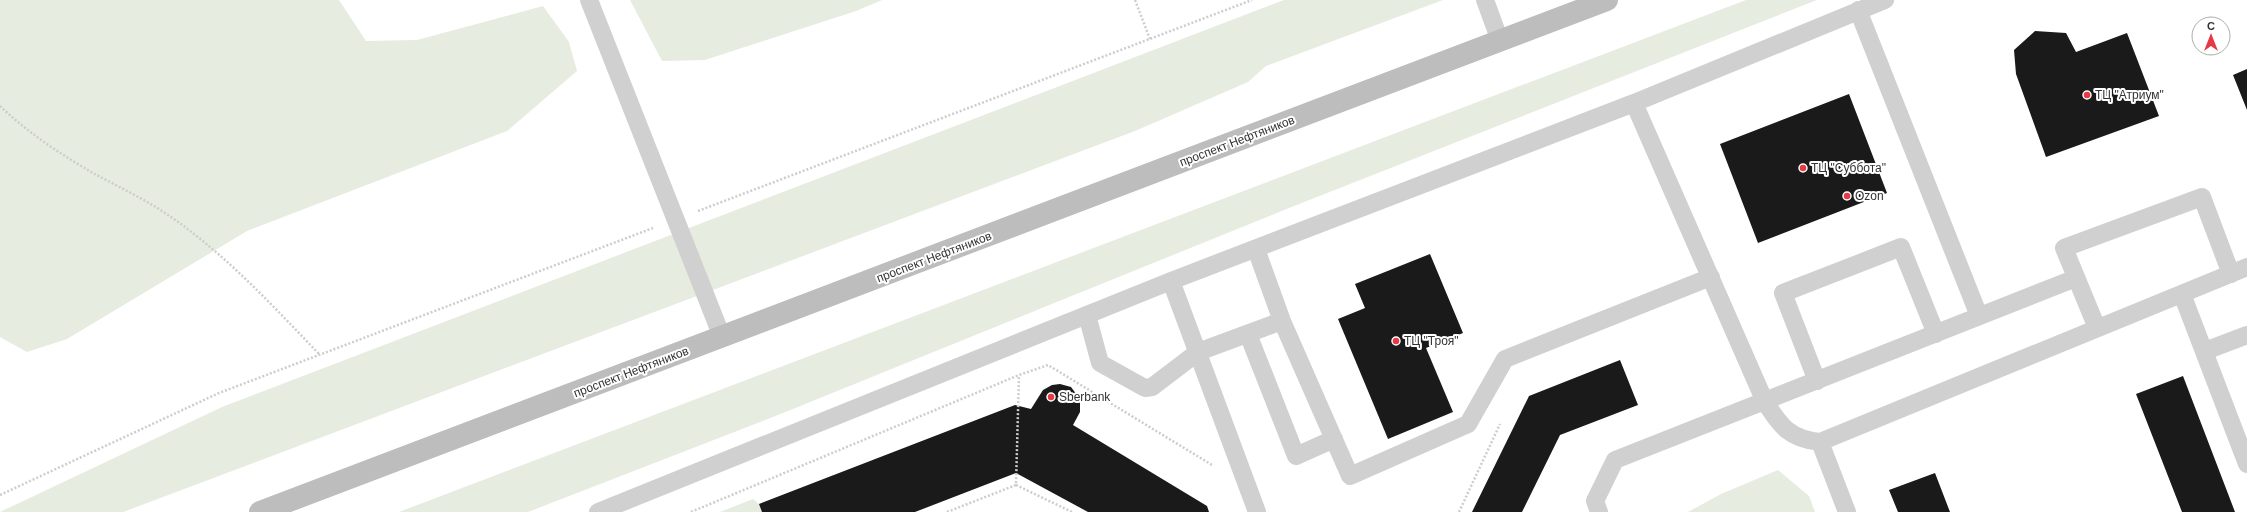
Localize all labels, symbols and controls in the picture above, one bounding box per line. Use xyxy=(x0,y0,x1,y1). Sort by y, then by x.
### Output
north arrow xyxy=(2191,16,2231,56)
text: С xyxy=(2207,20,2215,32)
place label: ТЦ "Атриум" xyxy=(2095,88,2164,102)
marker: ТЦ "Атриум" xyxy=(2082,90,2092,100)
street label: проспект Нефтяников xyxy=(1178,113,1296,169)
place label: ТЦ "Суббота" xyxy=(1811,161,1886,175)
marker: ТЦ "Суббота" xyxy=(1798,163,1808,173)
place label: Ozon xyxy=(1855,189,1884,203)
marker: Ozon xyxy=(1842,191,1852,201)
street label: проспект Нефтяников xyxy=(875,229,993,285)
place label: ТЦ "Троя" xyxy=(1404,334,1459,348)
marker: ТЦ "Троя" xyxy=(1391,336,1401,346)
street label: проспект Нефтяников xyxy=(572,344,690,400)
place label: Sberbank xyxy=(1059,390,1111,404)
marker: Sberbank xyxy=(1046,392,1056,402)

